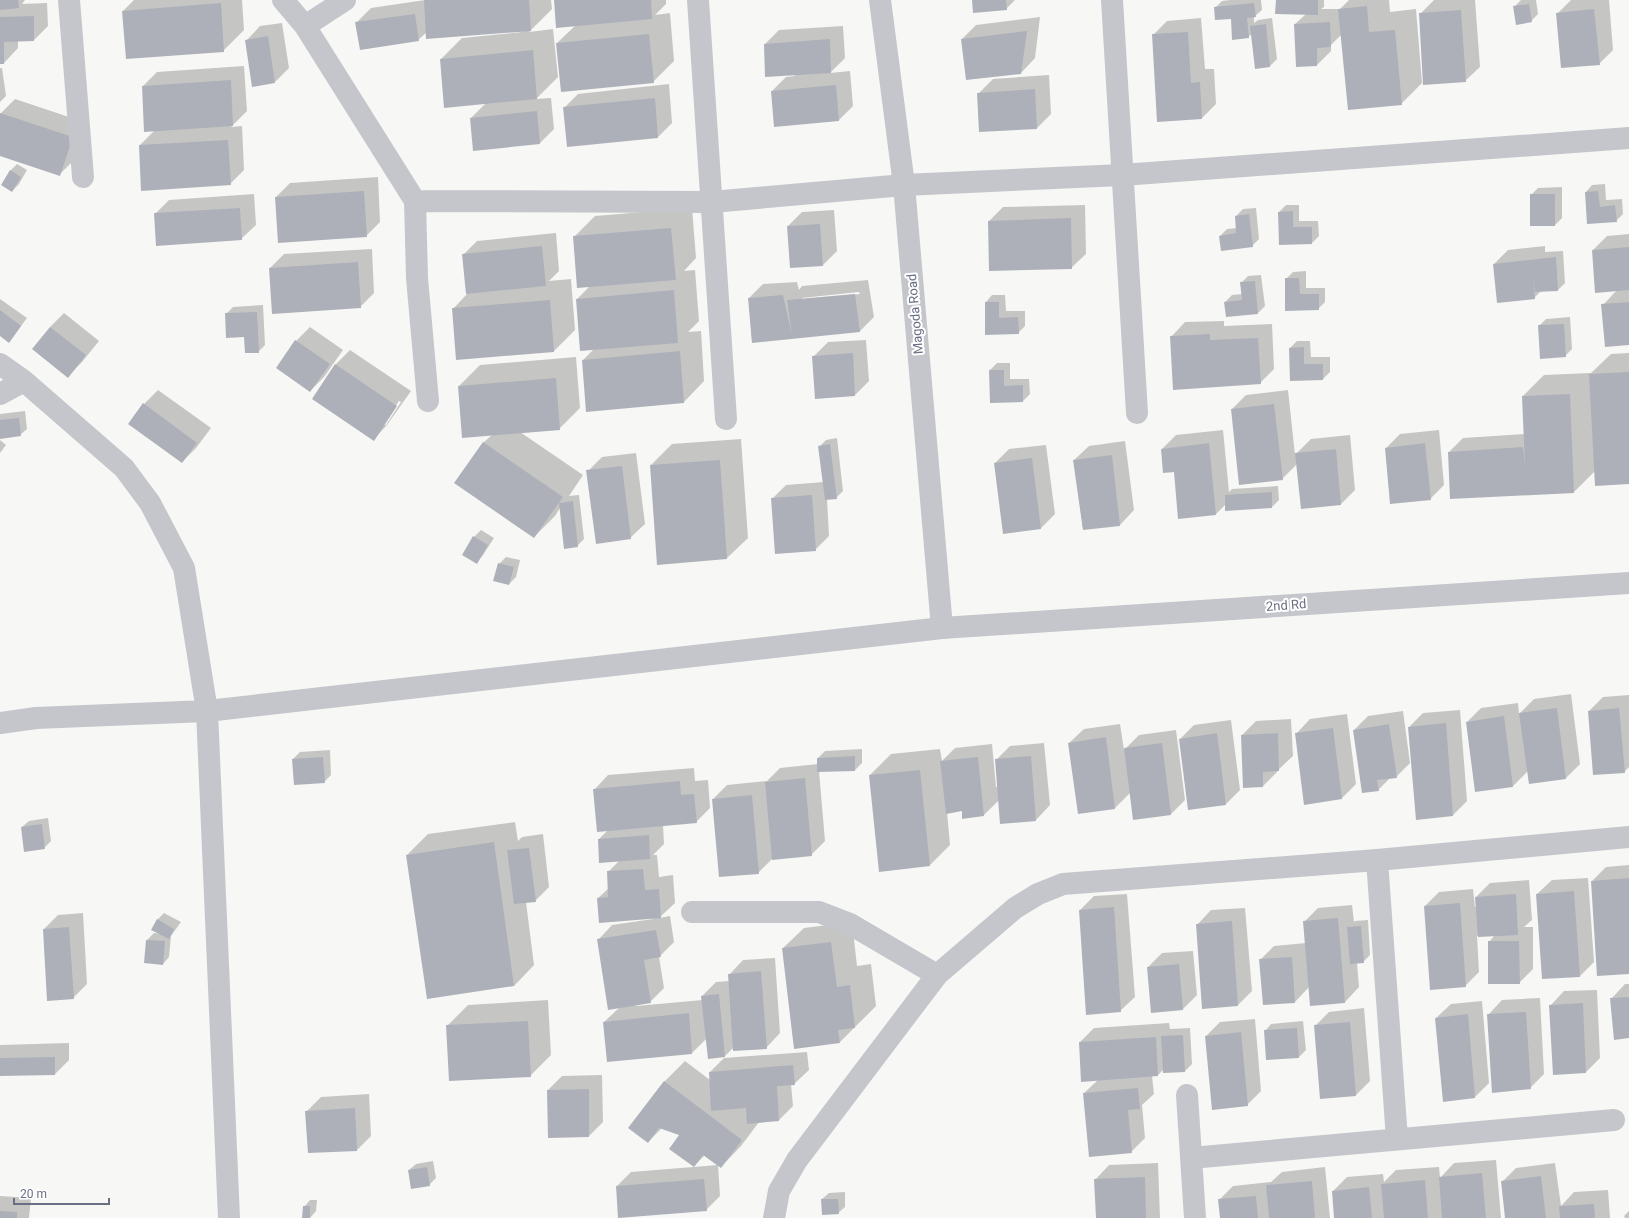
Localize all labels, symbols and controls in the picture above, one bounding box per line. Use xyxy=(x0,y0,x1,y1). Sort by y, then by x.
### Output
street label: Magoda Road xyxy=(904,273,926,355)
street label: 2nd Rd xyxy=(1265,596,1307,614)
scale bar xyxy=(14,1180,109,1206)
text: 20 m xyxy=(20,1187,47,1201)

